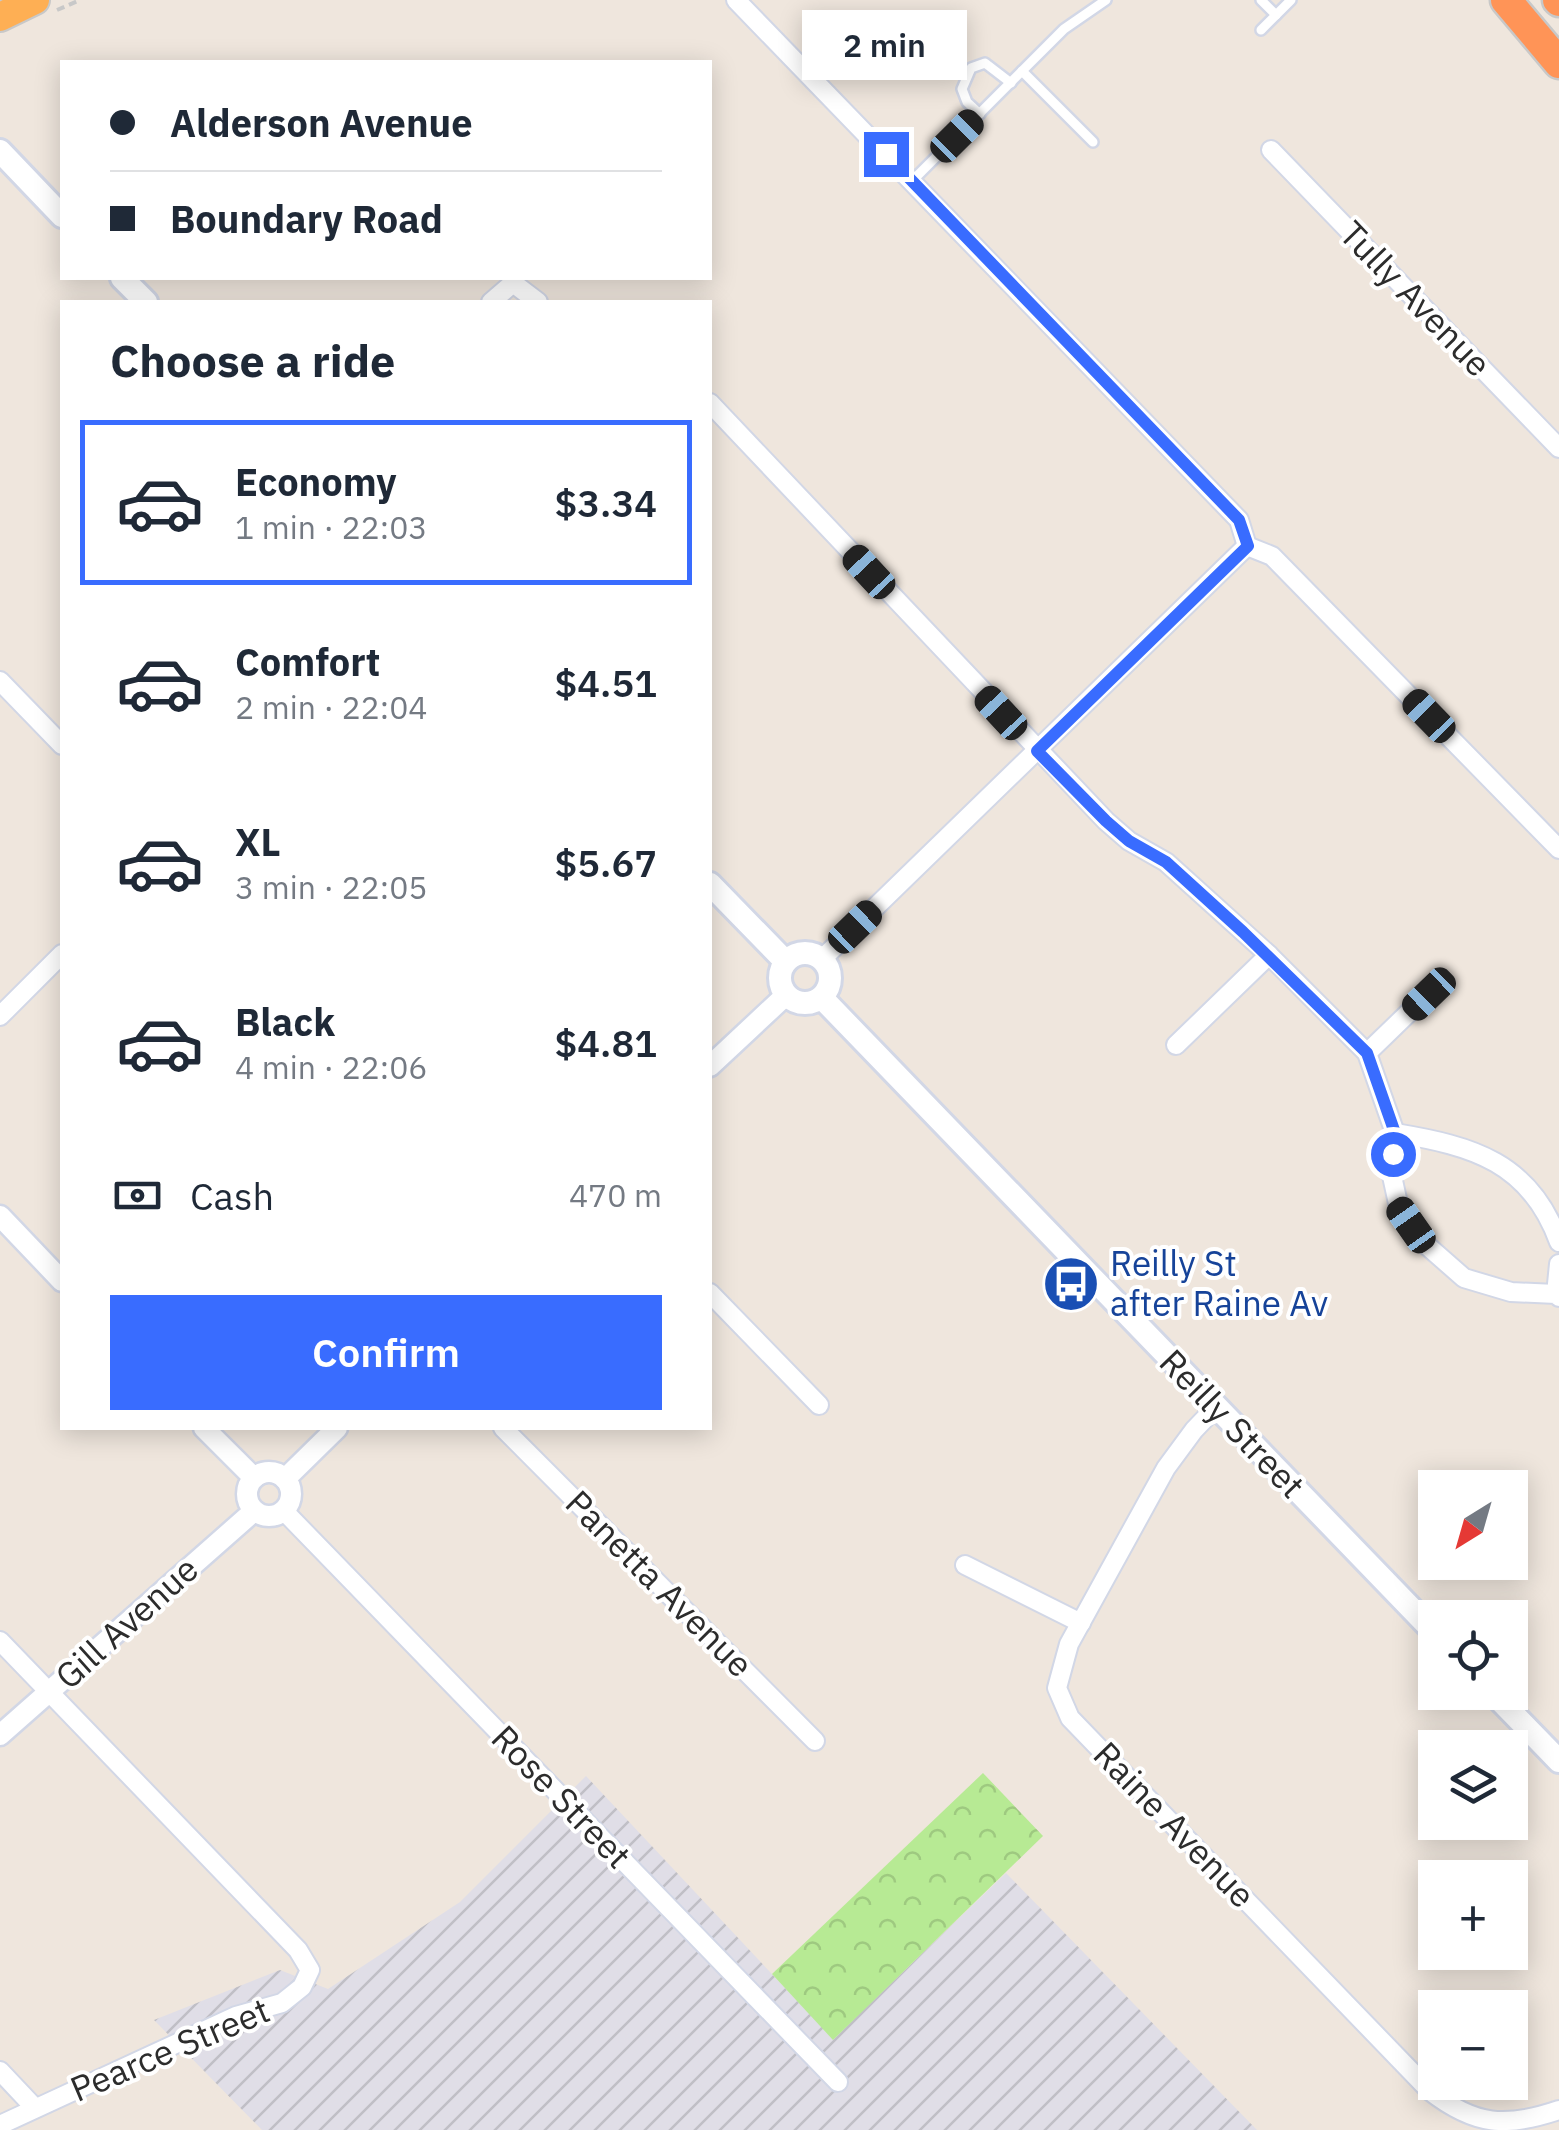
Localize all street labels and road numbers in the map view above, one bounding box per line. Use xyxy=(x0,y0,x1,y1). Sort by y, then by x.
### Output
street label: Tully Avenue xyxy=(1330,211,1501,386)
street label: Reilly Street xyxy=(1150,1339,1315,1508)
street label: Panetta Avenue xyxy=(556,1480,763,1687)
street label: Gill Avenue xyxy=(45,1546,208,1699)
street label: Rose Street xyxy=(482,1715,641,1878)
street label: Raine Avenue xyxy=(1084,1731,1265,1917)
street label: Pearce Street xyxy=(63,1986,276,2112)

